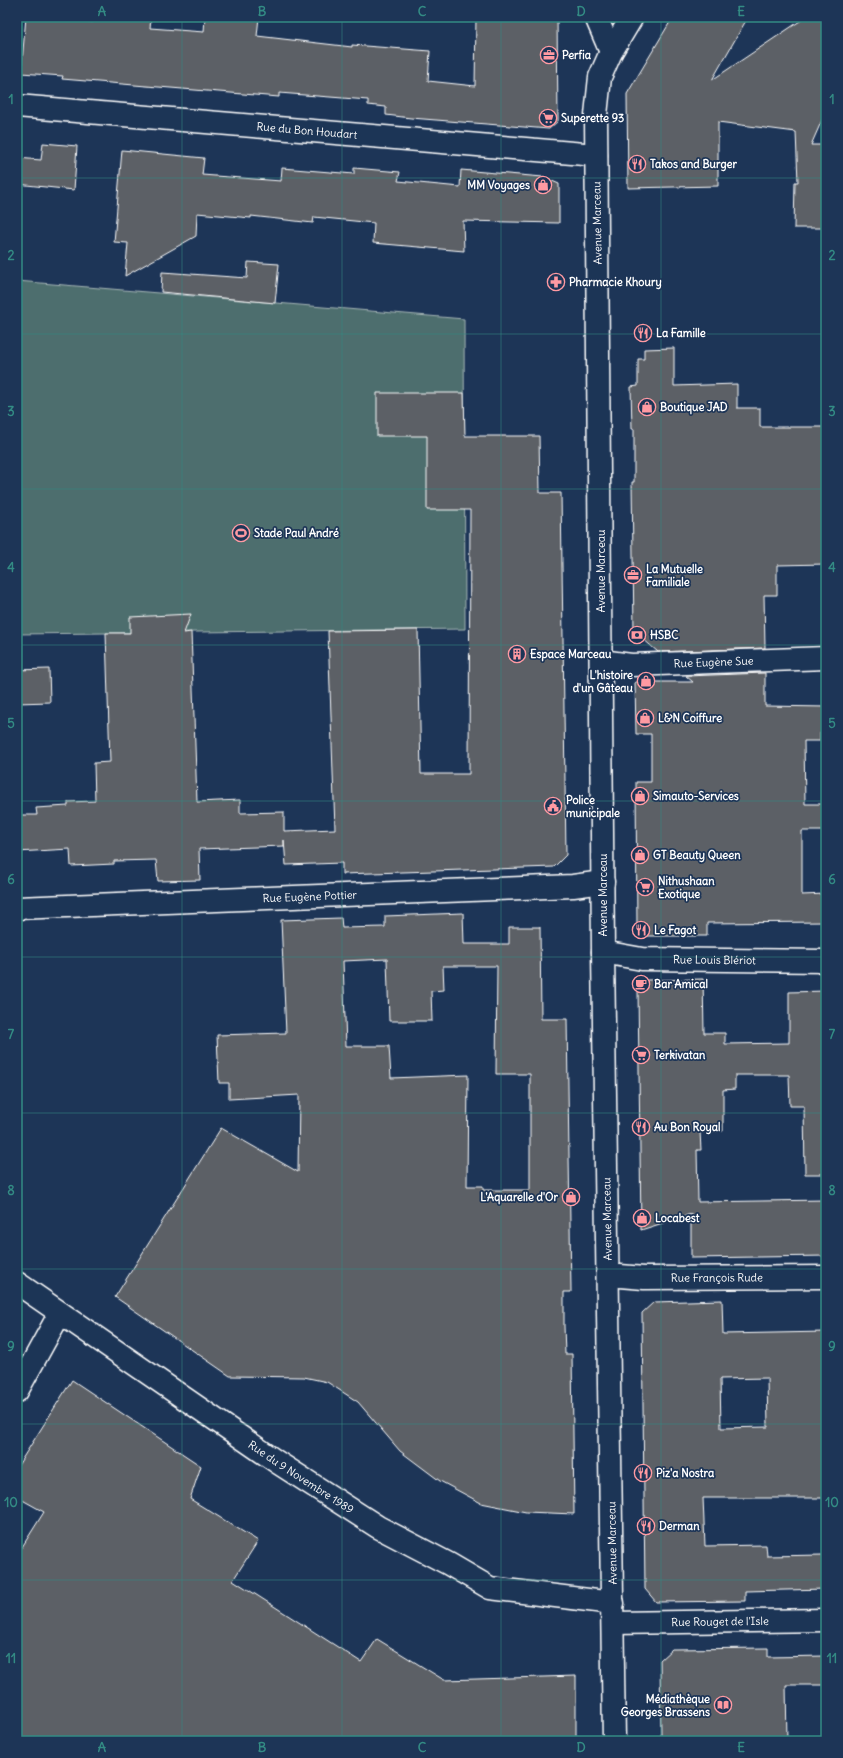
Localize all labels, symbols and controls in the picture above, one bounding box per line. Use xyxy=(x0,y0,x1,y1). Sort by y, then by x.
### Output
text: A xyxy=(98,3,107,20)
text: B xyxy=(258,3,267,20)
text: C xyxy=(418,3,427,20)
text: D xyxy=(576,3,586,20)
text: E xyxy=(737,3,745,20)
office icon: Perfia xyxy=(539,45,559,65)
place label: Perfia xyxy=(562,48,592,62)
text: 1 xyxy=(8,91,14,108)
text: 1 xyxy=(829,91,835,108)
supermarket icon: Superette 93 xyxy=(538,108,558,128)
place label: Superette 93 xyxy=(561,111,624,126)
street label: Rue du Bon Houdart xyxy=(256,119,358,142)
restaurant icon: Takos and Burger xyxy=(627,154,647,174)
place label: Takos and Burger xyxy=(650,157,737,172)
shop icon: MM Voyages xyxy=(533,175,553,195)
place label: MM Voyages xyxy=(467,178,530,193)
street label: Avenue Marceau xyxy=(589,181,605,265)
text: 2 xyxy=(7,247,15,264)
text: 2 xyxy=(828,247,836,264)
pharmacy icon: Pharmacie Khoury xyxy=(546,272,566,292)
place label: Pharmacie Khoury xyxy=(569,275,662,290)
restaurant icon: La Famille xyxy=(633,323,653,343)
place label: La Famille xyxy=(656,326,706,340)
shop icon: Boutique JAD xyxy=(637,397,657,417)
place label: Boutique JAD xyxy=(660,400,728,415)
text: 3 xyxy=(7,403,15,420)
text: 3 xyxy=(828,403,836,420)
sports icon: Stade Paul André xyxy=(231,523,251,543)
place label: Stade Paul André xyxy=(254,526,339,540)
street label: Avenue Marceau xyxy=(594,529,608,612)
text: 4 xyxy=(7,559,15,576)
text: 4 xyxy=(828,559,836,576)
place label: La Mutuelle Familiale xyxy=(646,562,703,589)
office icon: La Mutuelle Familiale xyxy=(623,565,643,585)
bank icon: HSBC xyxy=(627,625,647,645)
place label: HSBC xyxy=(650,628,679,642)
building icon: Espace Marceau xyxy=(507,644,527,664)
place label: Espace Marceau xyxy=(530,647,612,662)
street label: Rue Eugène Sue xyxy=(673,654,754,670)
place label: L'histoire d'un Gâteau xyxy=(573,668,634,695)
shop icon: L'histoire d'un Gâteau xyxy=(636,671,656,691)
shop icon: L&N Coiffure xyxy=(635,708,655,728)
place label: L&N Coiffure xyxy=(658,711,722,725)
text: 5 xyxy=(7,715,15,732)
text: 5 xyxy=(828,715,836,732)
shop icon: Simauto-Services xyxy=(630,786,650,806)
place label: Simauto-Services xyxy=(653,789,739,803)
place label: Police municipale xyxy=(566,793,620,821)
public building icon: Police municipale xyxy=(543,796,563,816)
shop icon: GT Beauty Queen xyxy=(630,845,650,865)
place label: GT Beauty Queen xyxy=(653,848,741,863)
street label: Avenue Marceau xyxy=(596,853,610,936)
text: 6 xyxy=(7,871,15,888)
text: 6 xyxy=(828,871,836,888)
place label: Nithushaan Exotique xyxy=(658,874,715,902)
supermarket icon: Nithushaan Exotique xyxy=(635,877,655,897)
street label: Rue Eugène Pottier xyxy=(262,888,358,905)
restaurant icon: Le Fagot xyxy=(631,920,651,940)
place label: Le Fagot xyxy=(654,923,696,938)
street label: Rue Louis Blériot xyxy=(673,952,756,967)
cafe icon: Bar Amical xyxy=(631,974,651,994)
place label: Bar Amical xyxy=(654,977,708,991)
text: 7 xyxy=(8,1026,15,1043)
text: 7 xyxy=(829,1026,836,1043)
supermarket icon: Terkivatan xyxy=(631,1045,651,1065)
place label: Terkivatan xyxy=(654,1048,706,1062)
restaurant icon: Au Bon Royal xyxy=(631,1117,651,1137)
place label: Au Bon Royal xyxy=(654,1120,721,1135)
street label: Avenue Marceau xyxy=(599,1177,615,1261)
text: 8 xyxy=(7,1182,15,1199)
text: 8 xyxy=(828,1182,836,1199)
shop icon: L'Aquarelle d'Or xyxy=(561,1187,581,1207)
place label: L'Aquarelle d'Or xyxy=(480,1190,559,1205)
shop icon: Locabest xyxy=(632,1208,652,1228)
place label: Locabest xyxy=(655,1211,700,1225)
street label: Rue François Rude xyxy=(671,1270,763,1285)
text: 9 xyxy=(7,1338,15,1355)
text: 9 xyxy=(828,1338,836,1355)
street label: Rue du 9 Novembre 1989 xyxy=(246,1437,356,1517)
restaurant icon: Piz'a Nostra xyxy=(633,1463,653,1483)
place label: Piz'a Nostra xyxy=(656,1466,715,1480)
text: 10 xyxy=(4,1494,18,1511)
text: 10 xyxy=(825,1494,839,1511)
street label: Avenue Marceau xyxy=(604,1501,620,1585)
restaurant icon: Derman xyxy=(636,1516,656,1536)
place label: Derman xyxy=(659,1519,700,1533)
street label: Rue Rouget de l'Isle xyxy=(671,1614,769,1629)
text: 11 xyxy=(6,1650,16,1667)
text: 11 xyxy=(827,1650,837,1667)
place label: Médiathèque Georges Brassens xyxy=(621,1692,710,1720)
library icon: Médiathèque Georges Brassens xyxy=(713,1695,733,1715)
text: A xyxy=(98,1739,107,1756)
text: B xyxy=(258,1739,267,1756)
text: C xyxy=(418,1739,427,1756)
text: D xyxy=(576,1739,586,1756)
text: E xyxy=(737,1739,745,1756)

